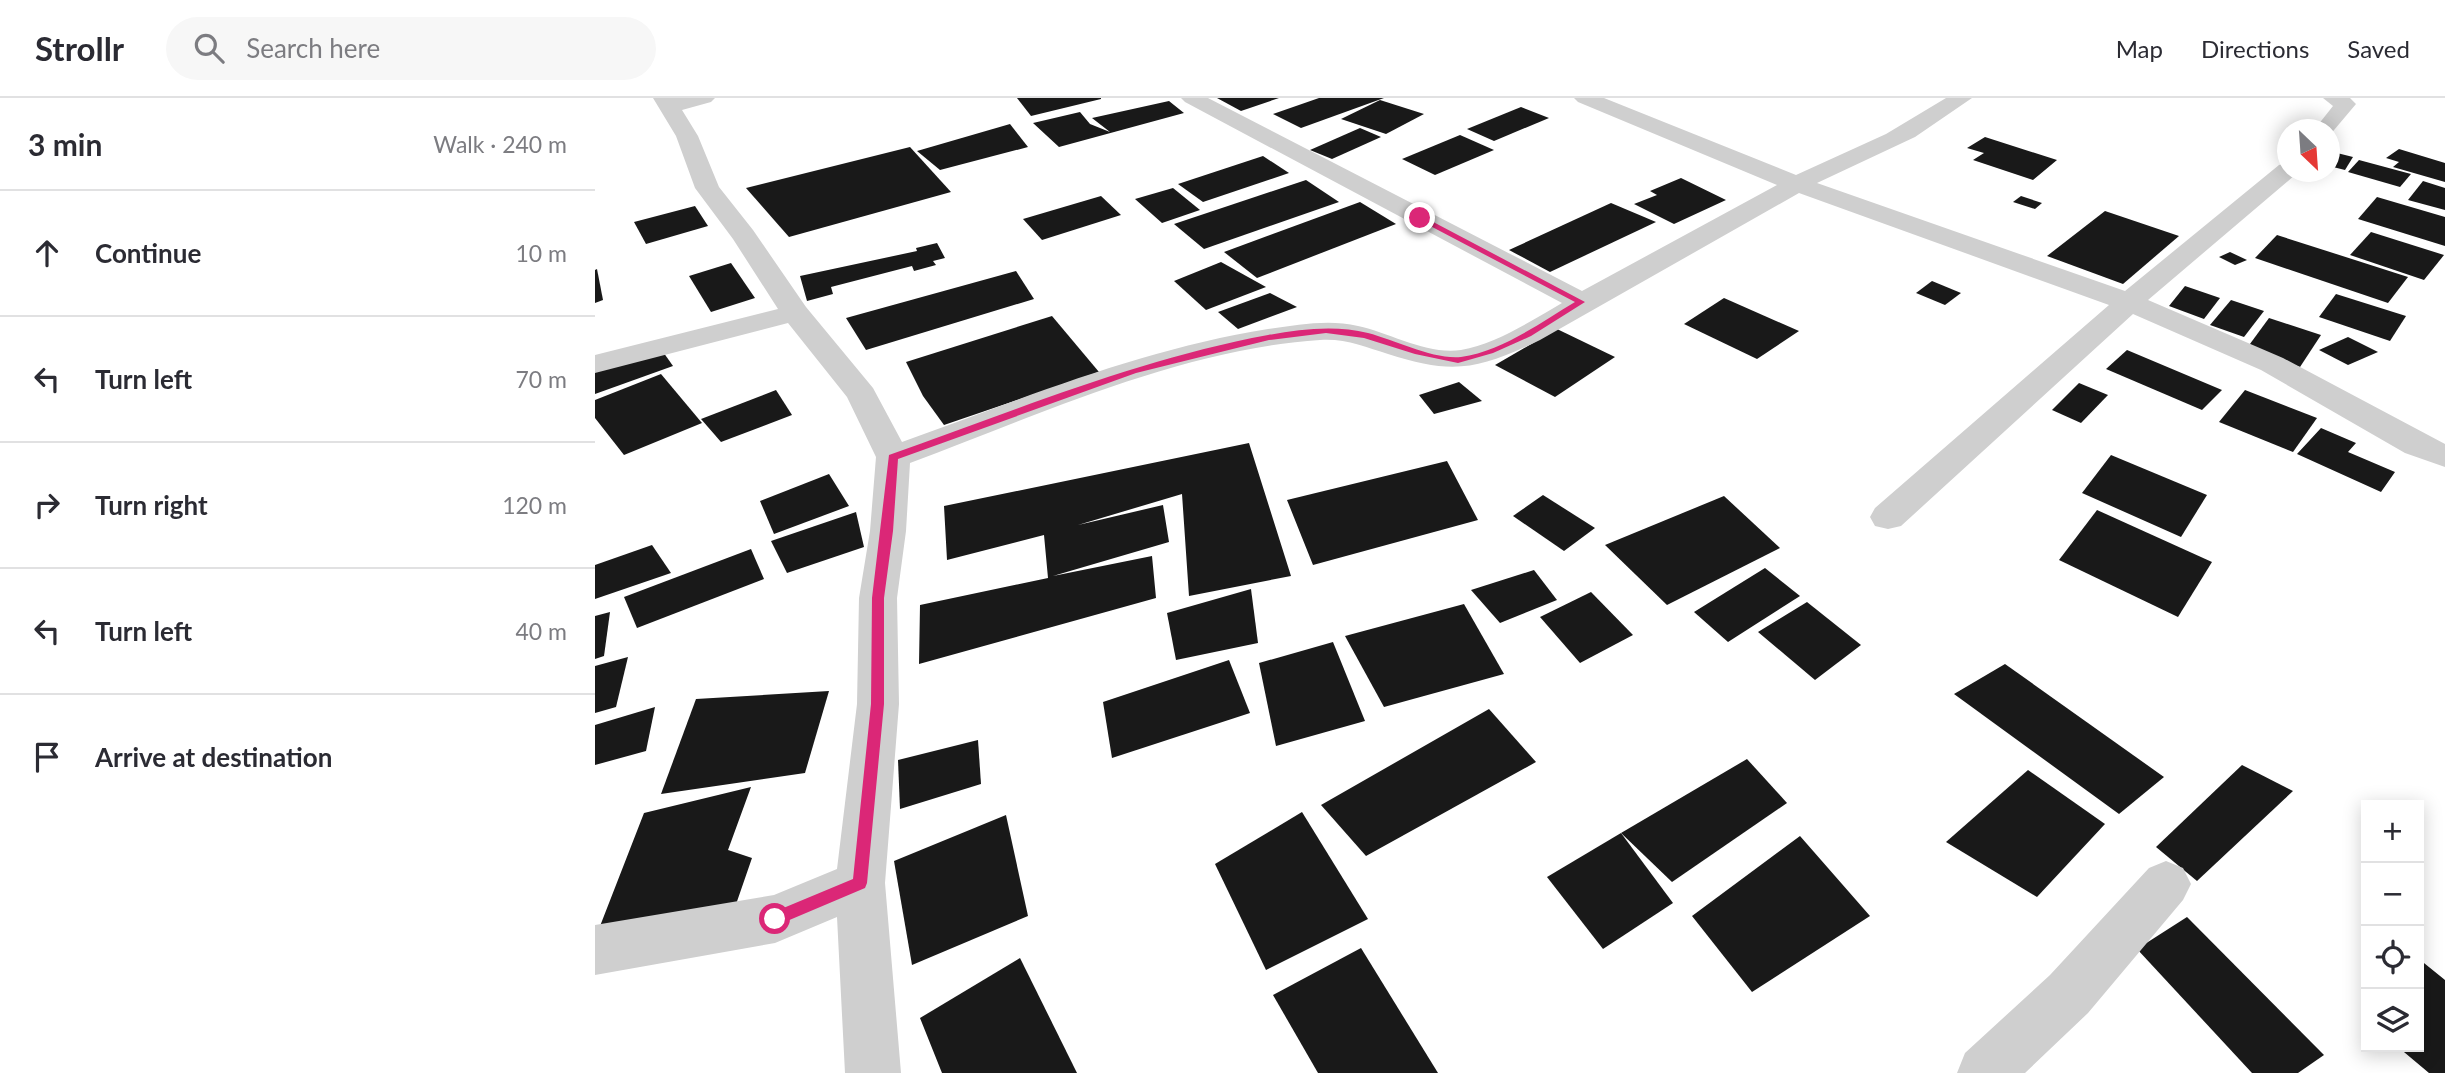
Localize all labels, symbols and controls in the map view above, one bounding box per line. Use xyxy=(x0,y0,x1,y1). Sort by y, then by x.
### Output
search box xyxy=(166,17,656,80)
text: Strollr xyxy=(35,28,124,68)
icon: search xyxy=(190,29,228,67)
text: Search here xyxy=(246,32,380,64)
text: Map xyxy=(2116,34,2163,63)
text: Directions xyxy=(2201,34,2309,63)
text: Saved xyxy=(2347,34,2410,63)
north arrow xyxy=(2277,119,2340,182)
text: 3 min xyxy=(28,126,102,162)
text: Walk · 240 m xyxy=(433,130,567,158)
route end xyxy=(1404,202,1435,233)
icon: ahead xyxy=(28,234,66,272)
text: Continue xyxy=(95,237,201,269)
text: 10 m xyxy=(516,239,567,267)
icon: left xyxy=(28,360,66,398)
text: Turn left xyxy=(95,363,192,395)
text: 70 m xyxy=(516,365,567,393)
icon: right xyxy=(28,486,66,524)
text: Turn right xyxy=(95,489,208,521)
text: 120 m xyxy=(502,491,567,519)
icon: left xyxy=(28,612,66,650)
text: Turn left xyxy=(95,615,192,647)
text: 40 m xyxy=(516,617,567,645)
icon: arrive xyxy=(28,738,66,776)
text: Arrive at destination xyxy=(95,741,332,773)
map controls xyxy=(2361,800,2424,1052)
button: + xyxy=(2361,800,2424,863)
button: − xyxy=(2361,863,2424,926)
route start xyxy=(759,903,790,934)
button: locate xyxy=(2361,926,2424,989)
button: layers xyxy=(2361,989,2424,1052)

